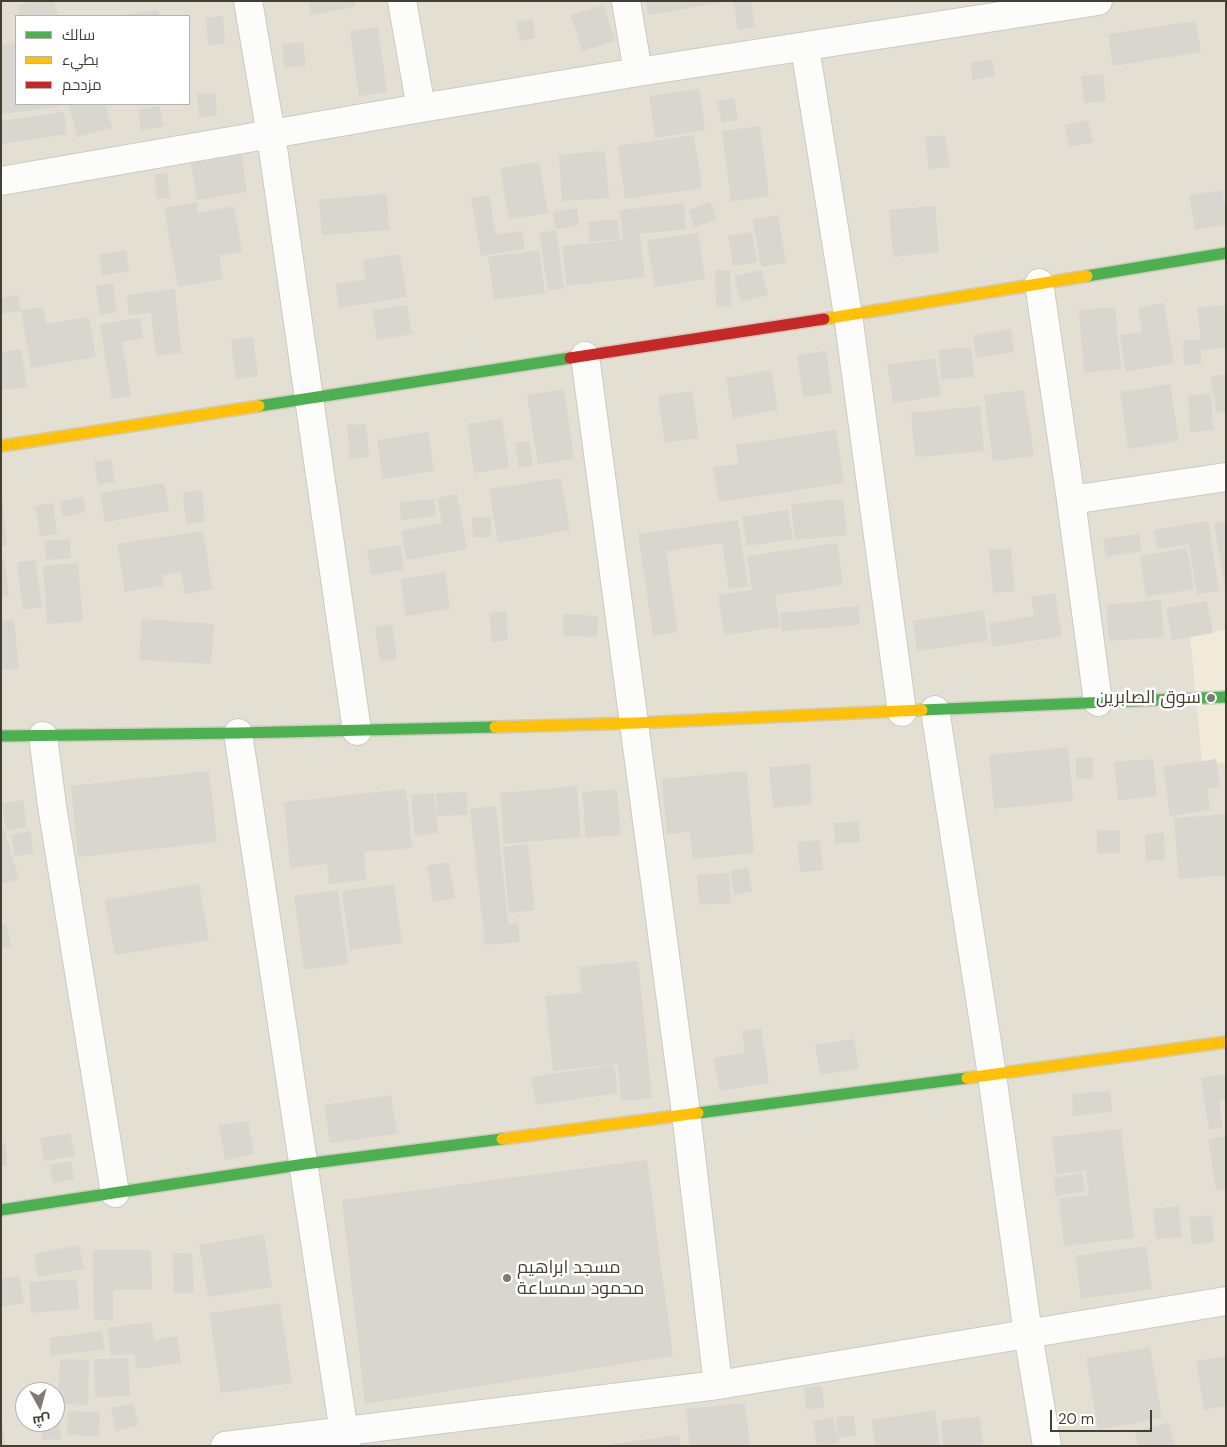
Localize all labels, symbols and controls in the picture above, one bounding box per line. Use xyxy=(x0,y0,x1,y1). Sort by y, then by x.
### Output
legend xyxy=(15,15,190,105)
text: سالك xyxy=(62,25,95,45)
text: بطيء xyxy=(62,50,99,70)
text: مزدحم xyxy=(62,75,102,95)
place label: سوق الصابرين xyxy=(1096,687,1201,709)
marker: سوق الصابرين xyxy=(1205,692,1217,704)
place label: مسجد ابراهيم محمود سمساعة xyxy=(517,1257,644,1300)
marker: مسجد ابراهيم محمود سمساعة xyxy=(501,1272,513,1284)
north arrow xyxy=(15,1382,65,1432)
scale bar xyxy=(1052,1400,1154,1432)
text: 20 m xyxy=(1058,1409,1094,1429)
text: ش xyxy=(32,1411,52,1431)

